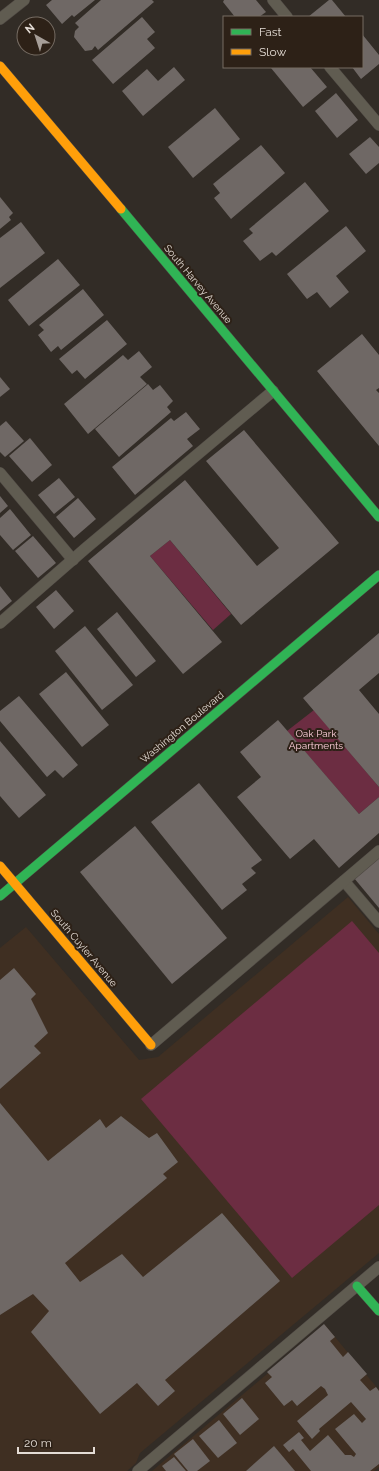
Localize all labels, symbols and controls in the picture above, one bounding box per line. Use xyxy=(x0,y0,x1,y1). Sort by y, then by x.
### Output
north arrow xyxy=(16,16,56,56)
legend xyxy=(223,16,363,68)
text: N xyxy=(23,21,37,36)
text: Fast xyxy=(259,25,282,39)
text: Slow xyxy=(259,45,286,59)
street label: South Harvey Avenue xyxy=(162,242,234,326)
street label: Washington Boulevard xyxy=(138,689,226,765)
park label: Oak Park Apartments xyxy=(289,728,343,751)
street label: South Cuyler Avenue xyxy=(49,907,120,989)
scale bar xyxy=(18,1429,94,1455)
text: 20 m xyxy=(24,1436,52,1450)

